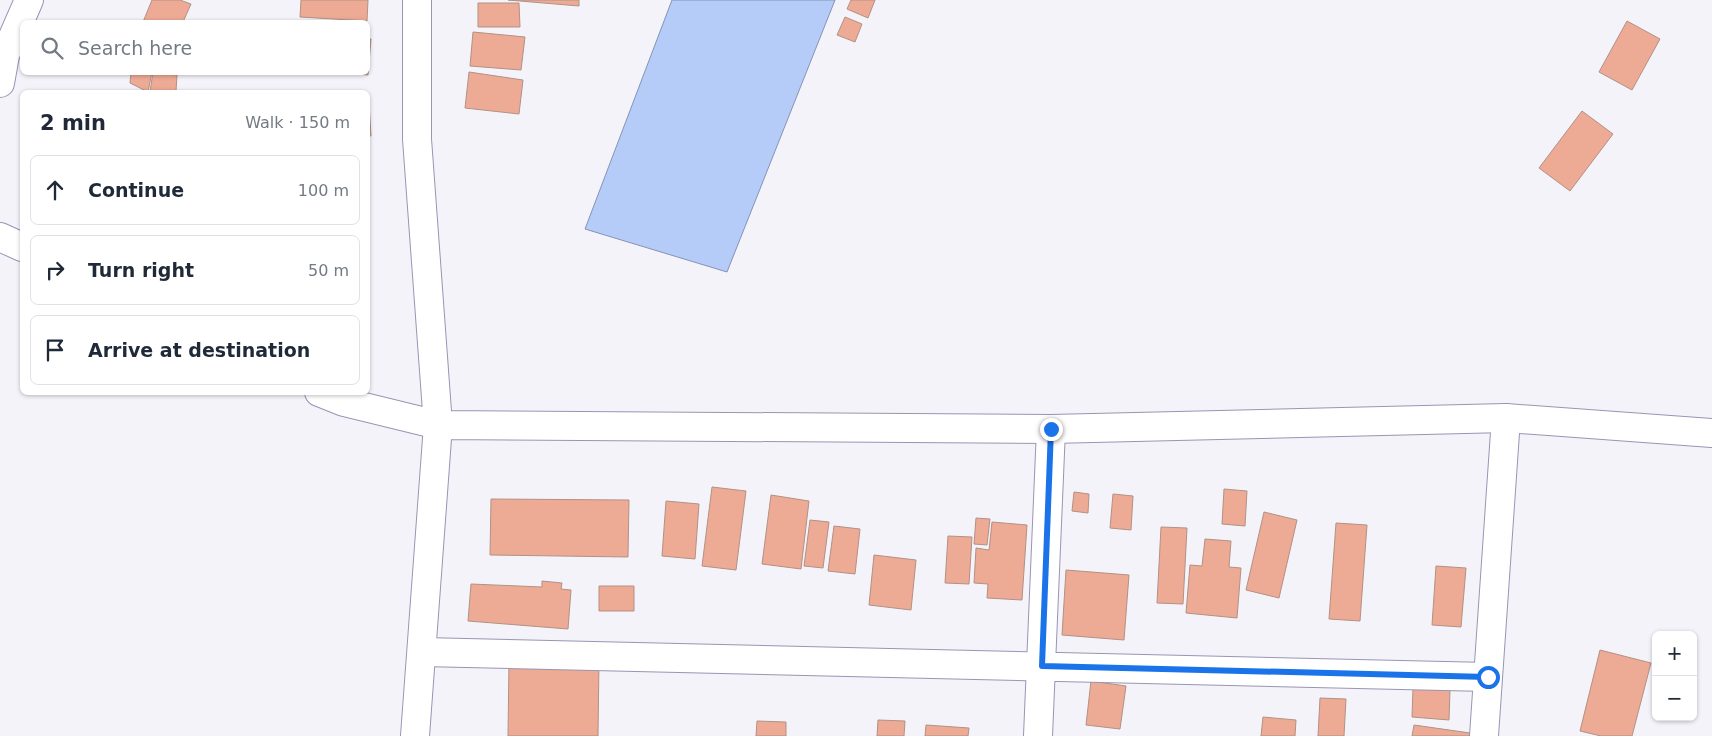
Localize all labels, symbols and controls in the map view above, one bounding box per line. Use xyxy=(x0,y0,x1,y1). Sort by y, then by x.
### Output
search box xyxy=(20,20,370,75)
icon: search xyxy=(38,34,66,62)
text: Search here xyxy=(78,37,192,59)
text: 2 min xyxy=(40,111,106,135)
text: Walk · 150 m xyxy=(245,113,350,132)
icon: ahead xyxy=(41,176,69,204)
text: Continue xyxy=(88,179,184,201)
text: 100 m xyxy=(298,181,349,200)
icon: right xyxy=(41,256,69,284)
text: Turn right xyxy=(88,259,194,281)
text: 50 m xyxy=(308,261,349,280)
icon: arrive xyxy=(41,336,69,364)
text: Arrive at destination xyxy=(88,339,310,361)
route end xyxy=(1040,418,1063,441)
map controls xyxy=(1652,631,1697,721)
button: + xyxy=(1652,631,1697,676)
route start xyxy=(1477,666,1500,689)
button: − xyxy=(1652,676,1697,721)

